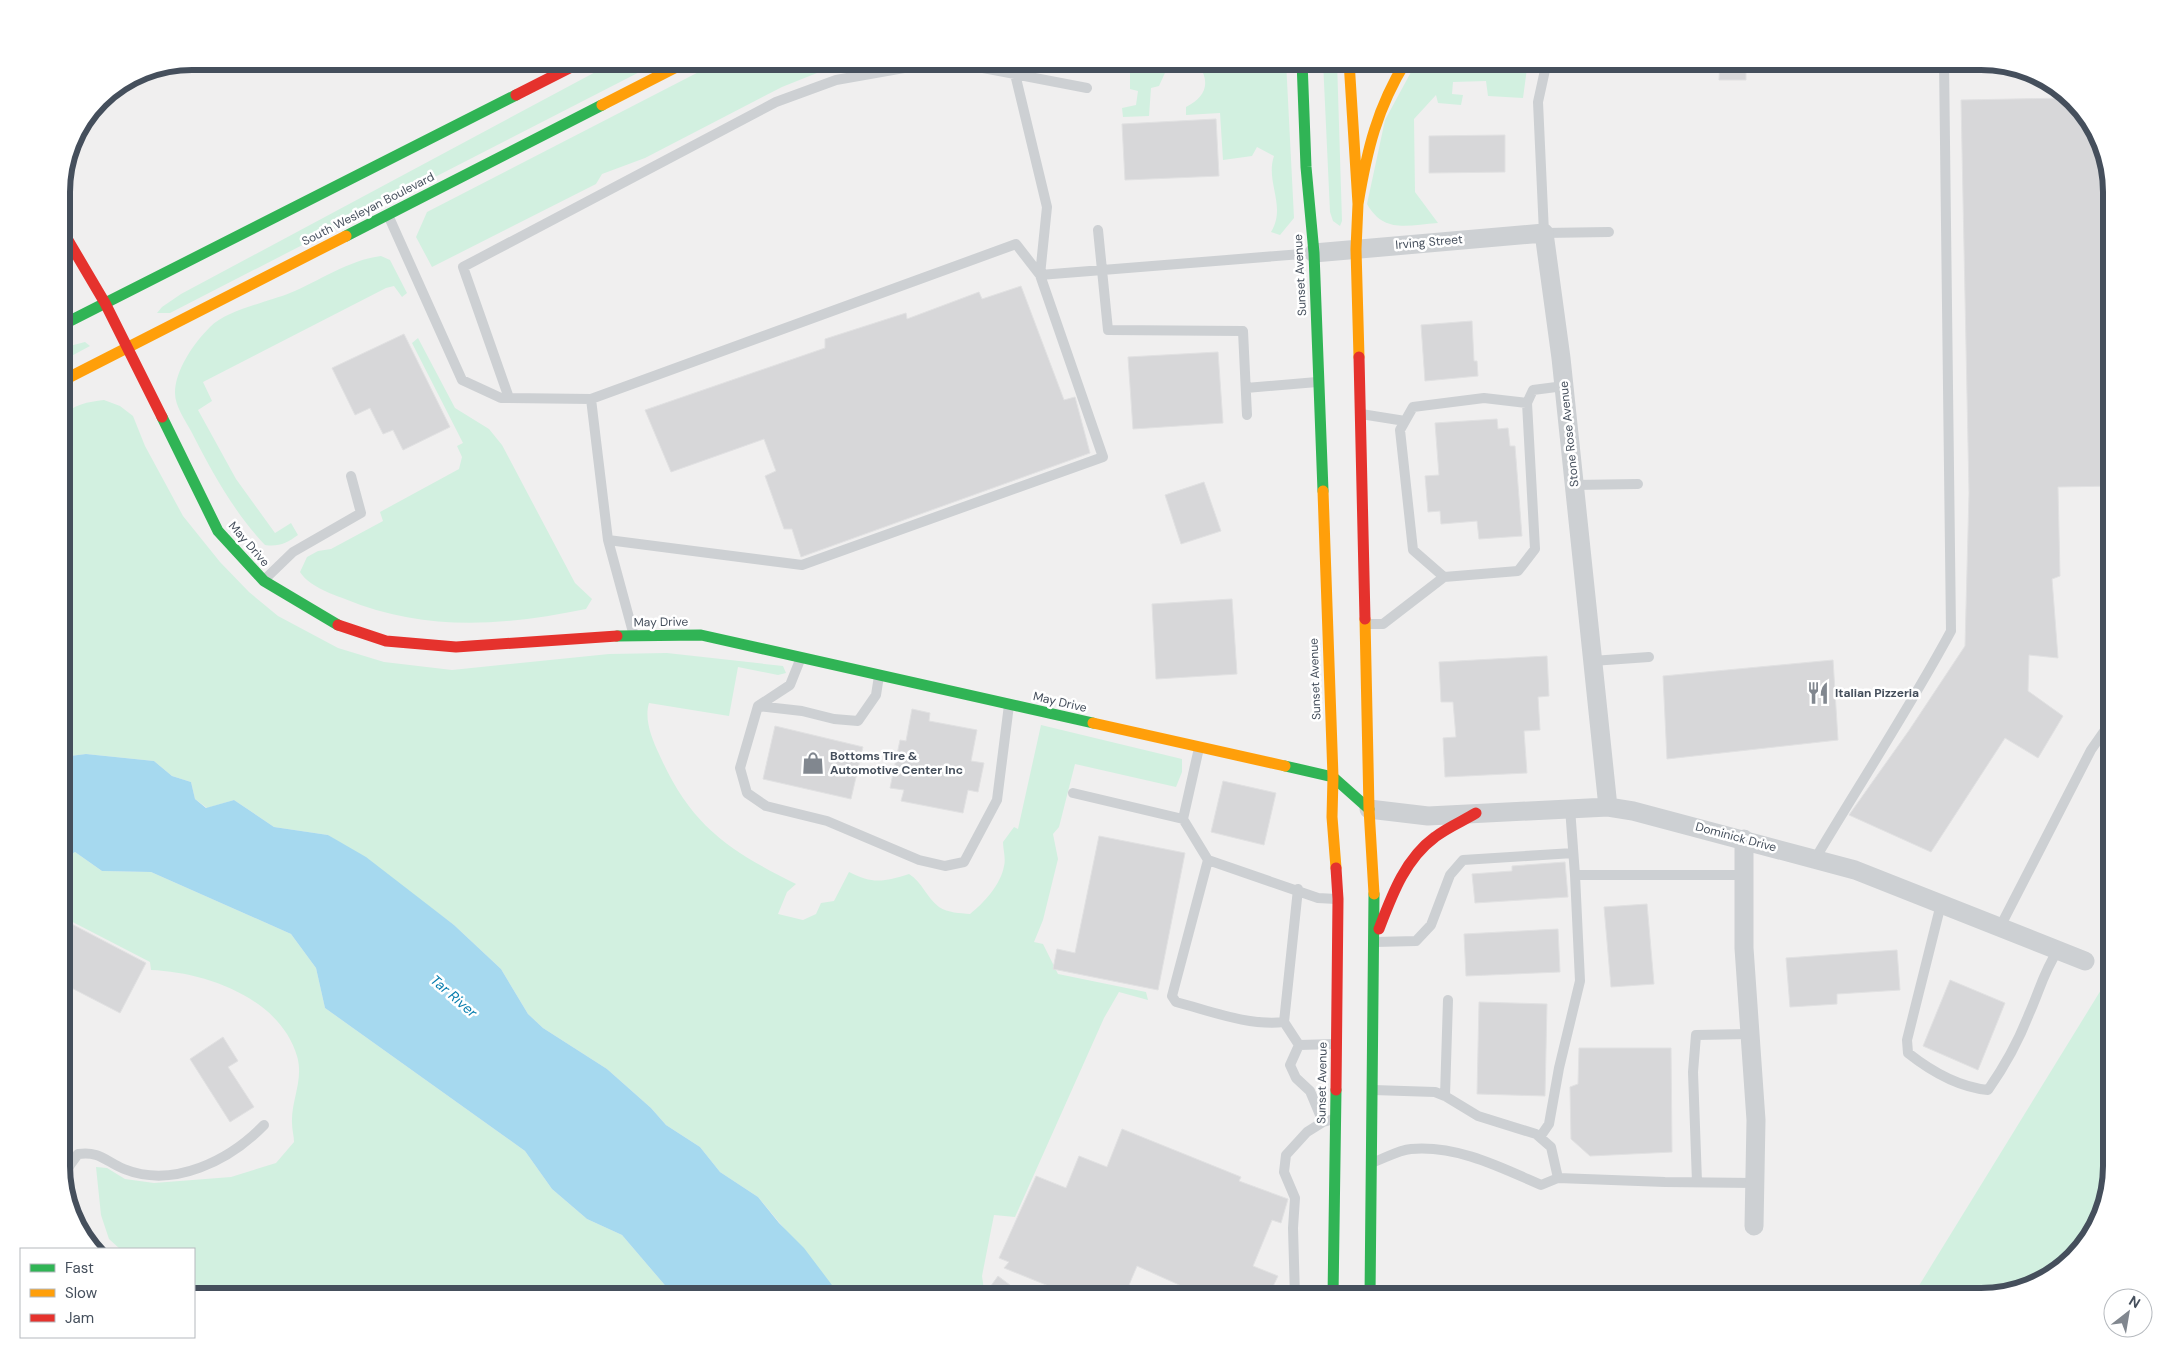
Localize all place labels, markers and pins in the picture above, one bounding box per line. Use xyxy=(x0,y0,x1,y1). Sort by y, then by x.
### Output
restaurant icon: Italian Pizzeria xyxy=(1805,680,1831,706)
place label: Italian Pizzeria xyxy=(1835,685,1919,701)
place label: Bottoms Tire & Automotive Center Inc xyxy=(830,748,963,778)
shop icon: Bottoms Tire & Automotive Center Inc xyxy=(800,750,826,776)

